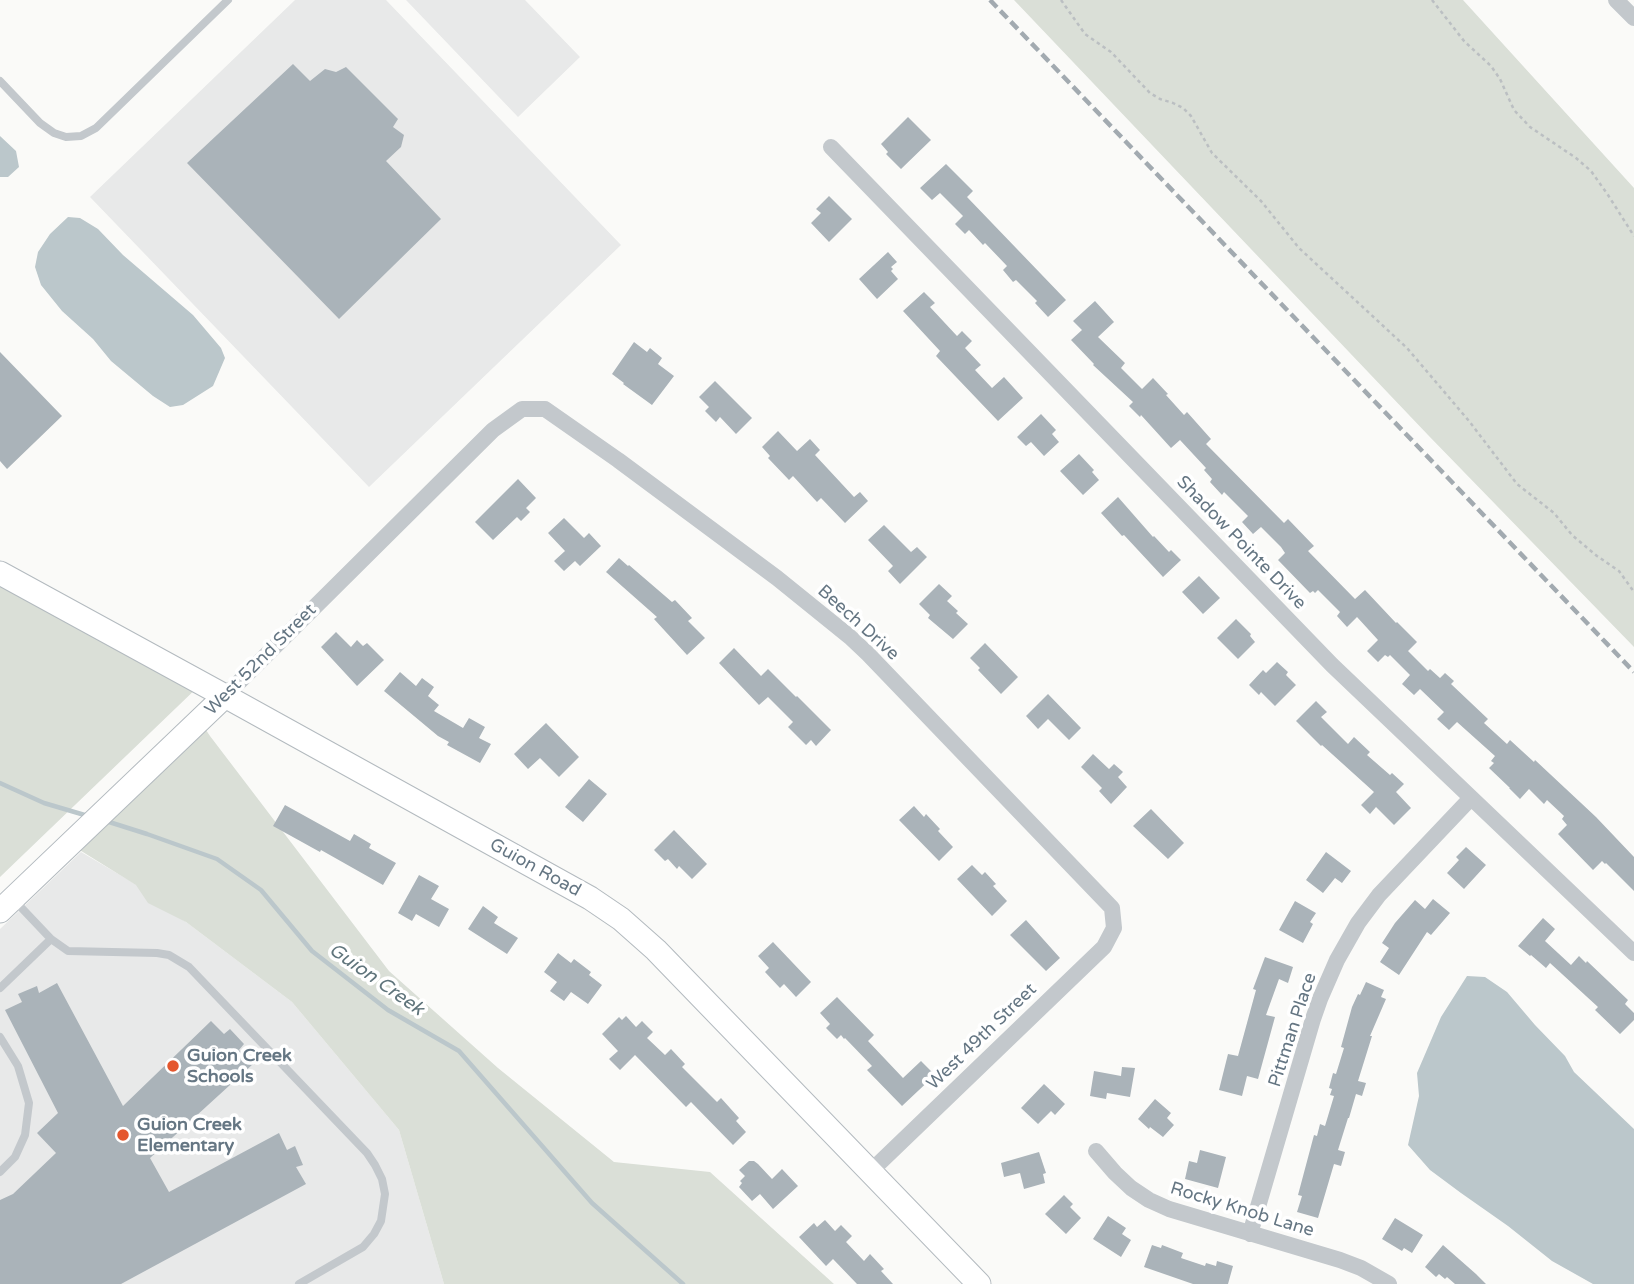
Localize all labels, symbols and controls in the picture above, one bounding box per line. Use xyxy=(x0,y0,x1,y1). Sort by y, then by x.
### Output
street label: Shadow Pointe Drive xyxy=(1172,472,1310,614)
street label: Beech Drive xyxy=(813,581,903,665)
street label: West 52nd Street xyxy=(201,600,321,720)
street label: Guion Road xyxy=(486,834,584,902)
water label: Guion Creek xyxy=(324,939,428,1021)
street label: Pittman Place xyxy=(1264,970,1322,1090)
street label: West 49th Street xyxy=(923,979,1041,1095)
place label: Guion Creek Schools xyxy=(187,1045,292,1088)
marker: Guion Creek Schools xyxy=(165,1058,181,1074)
place label: Guion Creek Elementary xyxy=(137,1114,242,1156)
marker: Guion Creek Elementary xyxy=(115,1127,131,1143)
street label: Rocky Knob Lane xyxy=(1168,1178,1316,1242)

